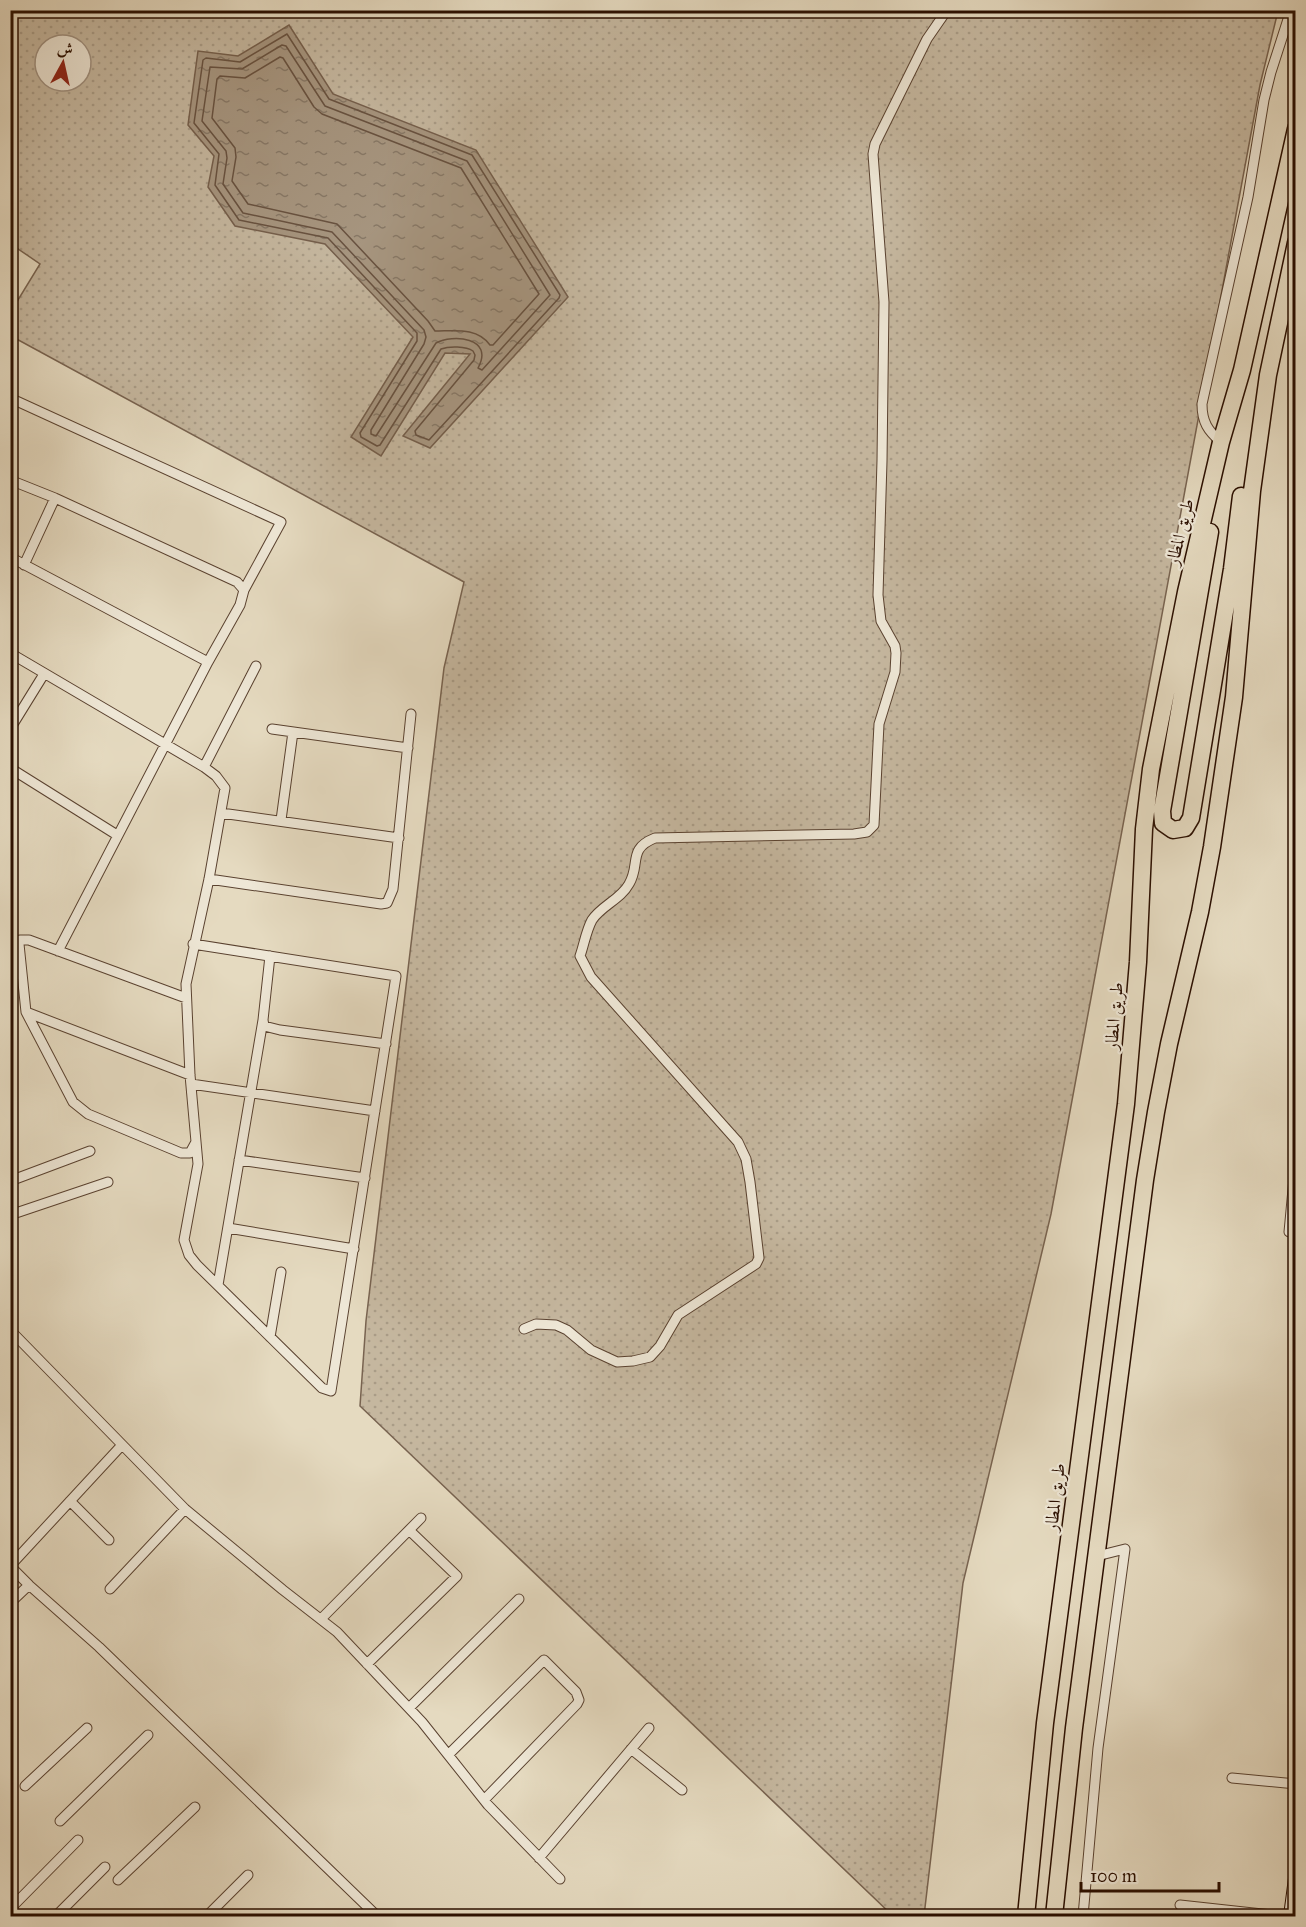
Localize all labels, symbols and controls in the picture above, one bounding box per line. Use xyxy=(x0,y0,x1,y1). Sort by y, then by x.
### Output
north arrow xyxy=(33,33,93,93)
text: ش xyxy=(56,38,74,59)
street label: طريق المطار xyxy=(1161,496,1200,570)
street label: طريق المطار xyxy=(1100,981,1129,1053)
street label: طريق المطار xyxy=(1040,1462,1071,1534)
scale bar xyxy=(1081,1855,1219,1893)
text: 100 m xyxy=(1090,1865,1137,1887)

